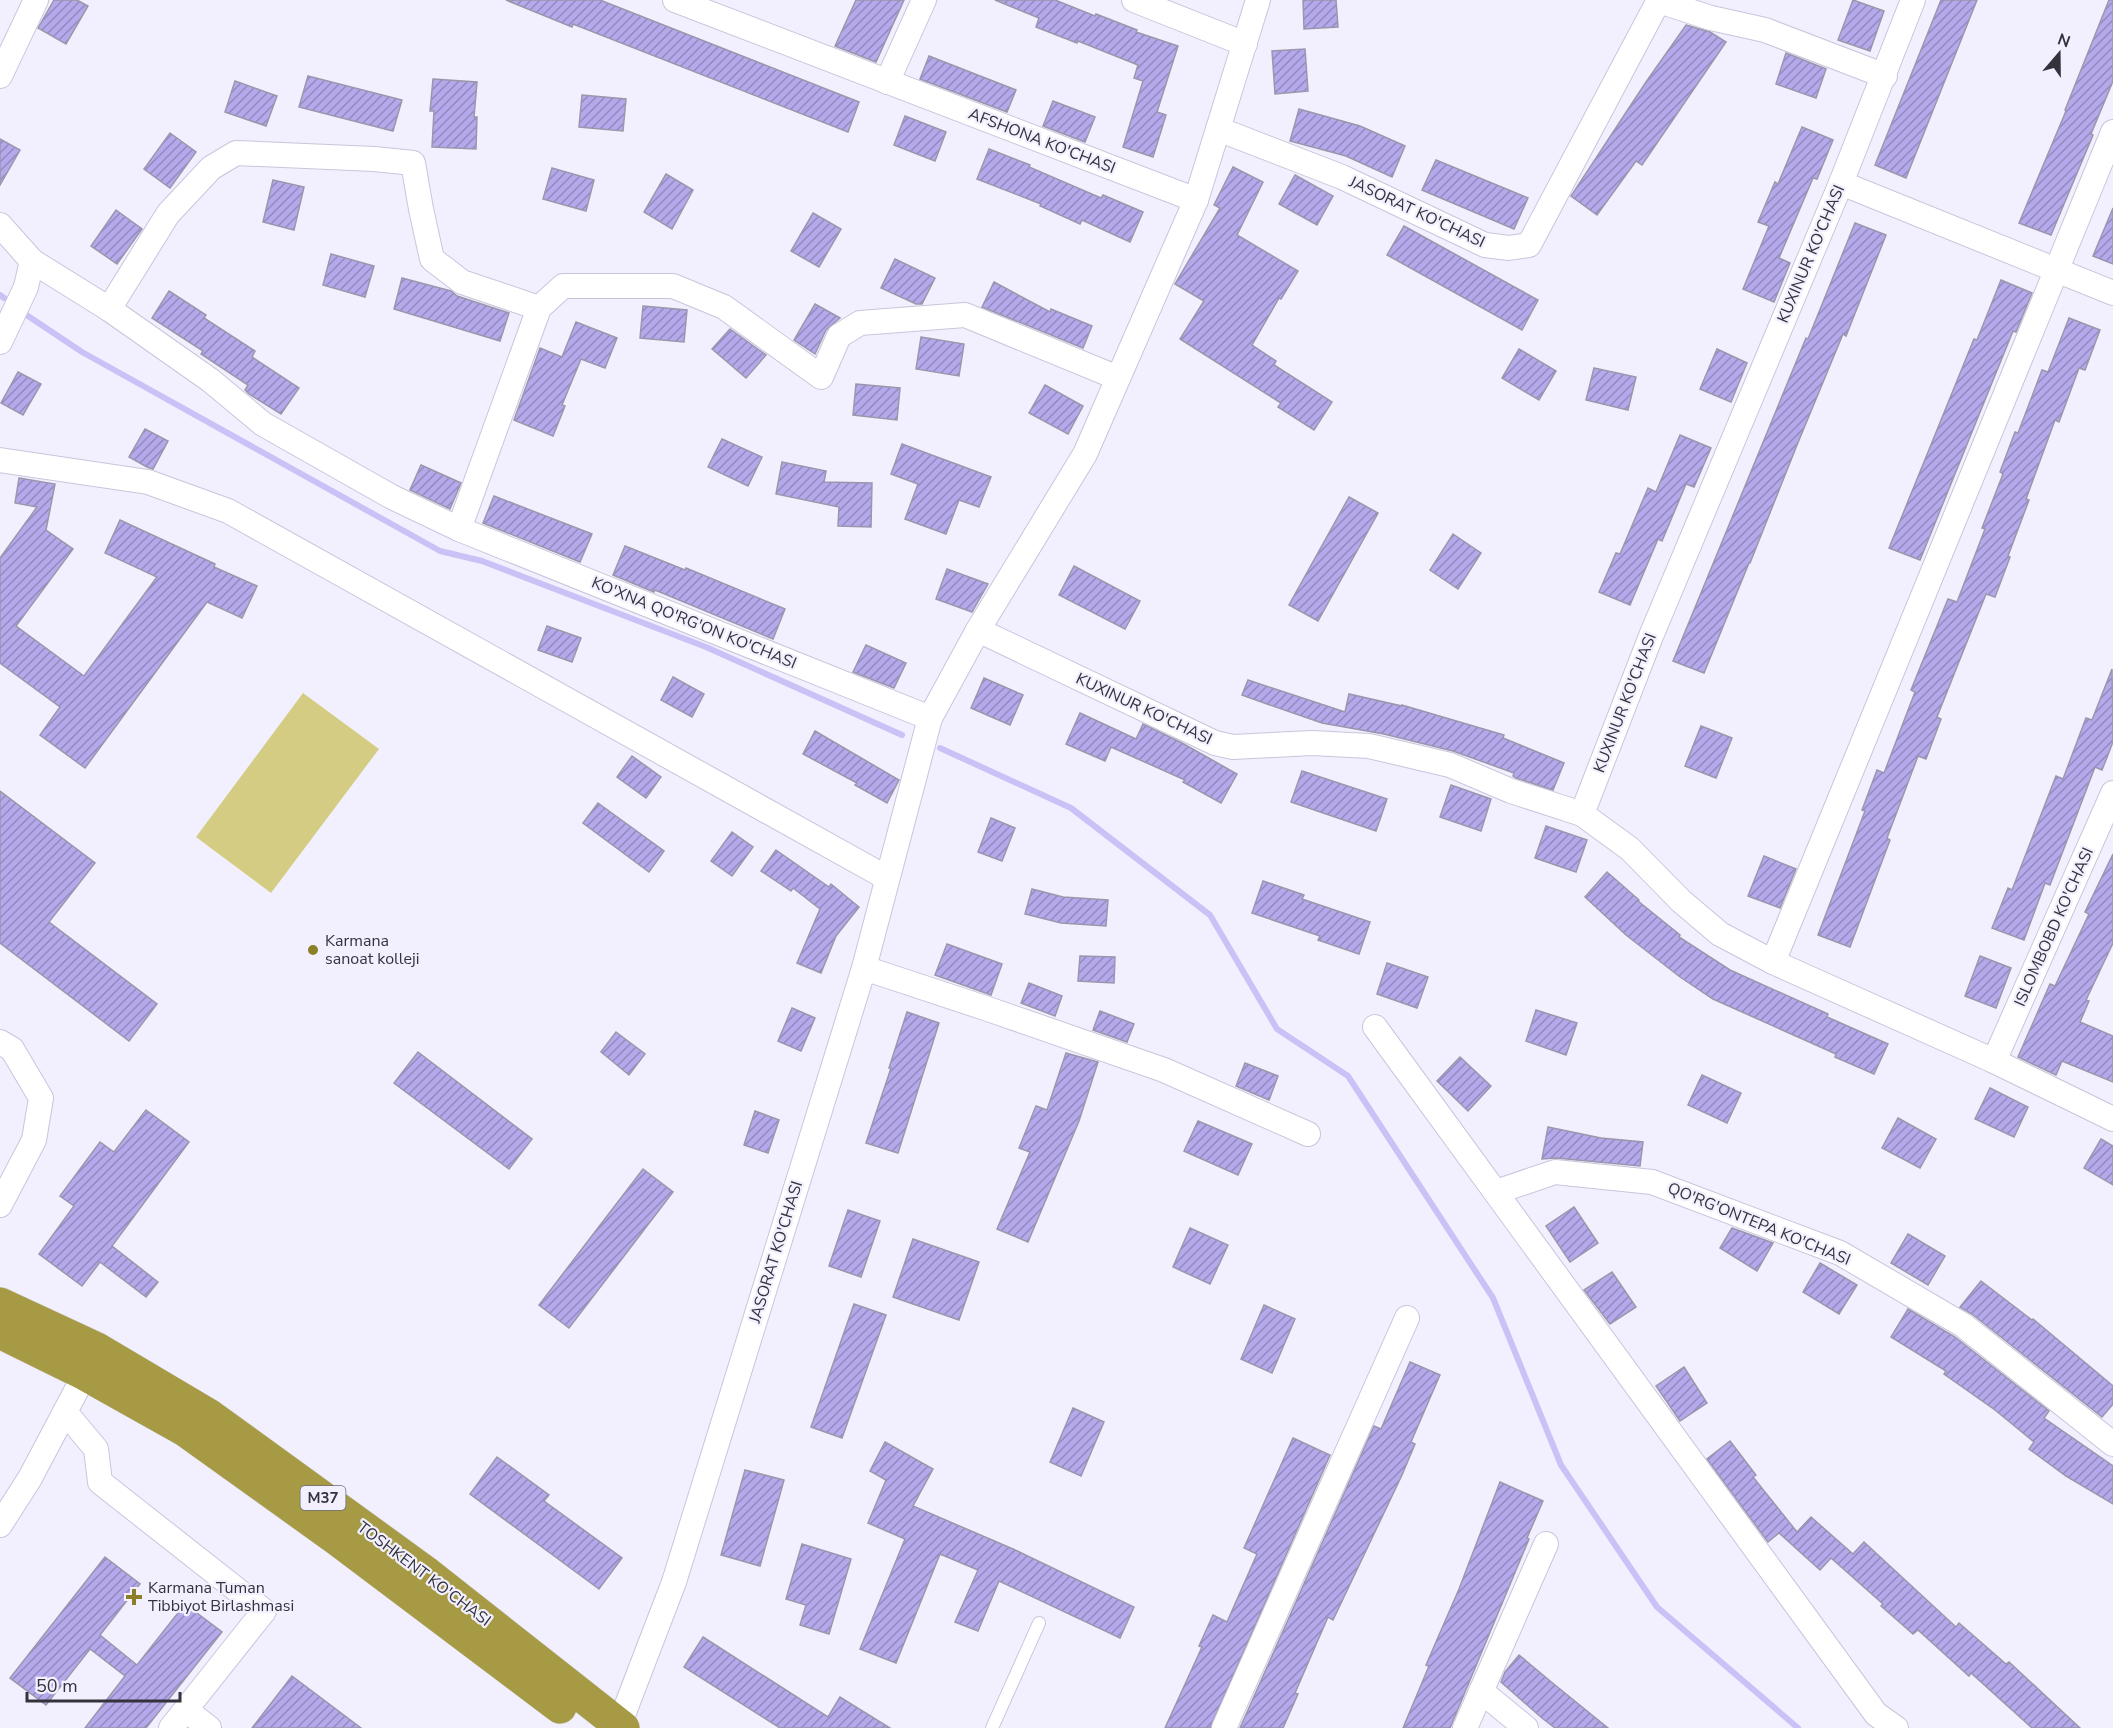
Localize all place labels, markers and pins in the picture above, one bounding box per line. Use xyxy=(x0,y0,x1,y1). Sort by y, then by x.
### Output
place label: Karmana sanoat kolleji xyxy=(325,930,419,970)
marker: Karmana sanoat kolleji xyxy=(306,943,320,957)
place label: Karmana Tuman Tibbiyot Birlashmasi xyxy=(148,1577,294,1617)
marker: Karmana Tuman Tibbiyot Birlashmasi xyxy=(125,1588,143,1606)

